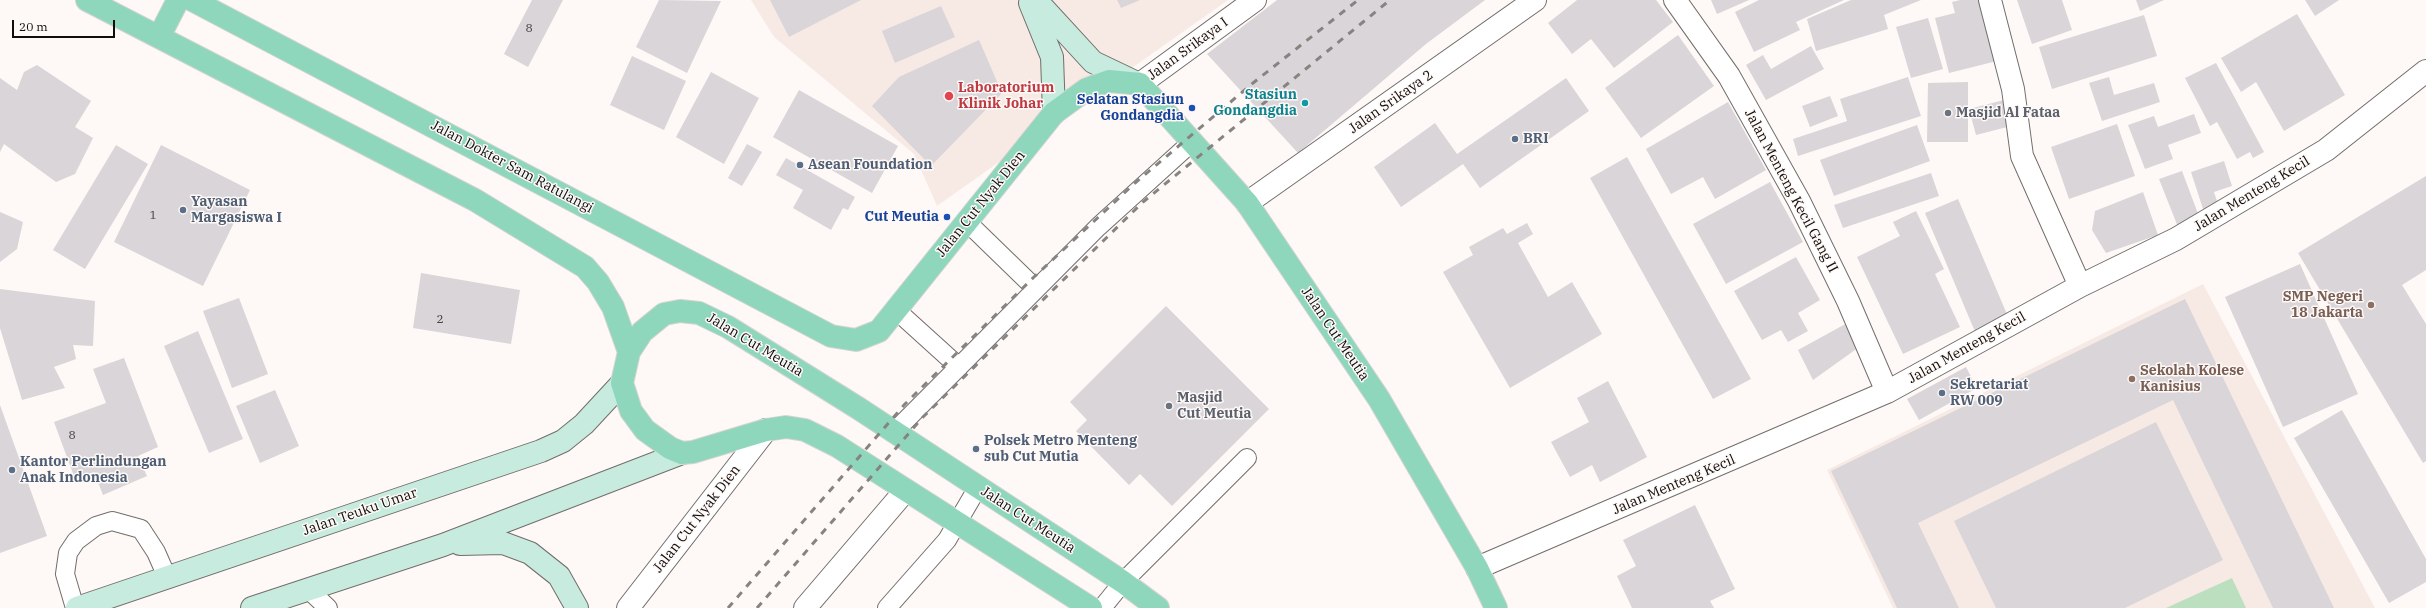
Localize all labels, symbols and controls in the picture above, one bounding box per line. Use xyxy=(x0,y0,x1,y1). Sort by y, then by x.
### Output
scale bar xyxy=(14,12,117,38)
street label: Jalan Srikaya I xyxy=(1144,14,1232,84)
text: 20 m xyxy=(19,19,48,34)
house number: 8 xyxy=(525,22,533,36)
street label: Jalan Srikaya 2 xyxy=(1346,67,1436,137)
place label: Laboratorium Klinik Johar xyxy=(958,80,1054,112)
place label: Stasiun Gondangdia xyxy=(1213,87,1297,120)
marker: Laboratorium Klinik Johar xyxy=(943,90,955,102)
place label: Selatan Stasiun Gondangdia xyxy=(1077,92,1184,124)
marker: Stasiun Gondangdia xyxy=(1300,98,1310,108)
marker: Selatan Stasiun Gondangdia xyxy=(1187,103,1197,113)
place label: Masjid Al Fataa xyxy=(1956,105,2060,121)
street label: Jalan Menteng Kecil Gang II xyxy=(1741,107,1841,275)
marker: Masjid Al Fataa xyxy=(1943,108,1953,118)
street label: Jalan Dokter Sam Ratulangi xyxy=(428,117,596,217)
place label: BRI xyxy=(1523,131,1549,147)
marker: BRI xyxy=(1510,134,1520,144)
street label: Jalan Cut Nyak Dien xyxy=(933,147,1029,261)
street label: Jalan Menteng Kecil xyxy=(2191,153,2313,235)
place label: Asean Foundation xyxy=(808,157,933,173)
marker: Asean Foundation xyxy=(795,160,805,170)
place label: Yayasan Margasiswa I xyxy=(191,194,282,226)
marker: Yayasan Margasiswa I xyxy=(178,205,188,215)
house number: 1 xyxy=(149,209,157,223)
place label: Cut Meutia xyxy=(865,209,939,225)
marker: Cut Meutia xyxy=(942,212,952,222)
street label: Jalan Cut Meutia xyxy=(1297,284,1373,384)
place label: SMP Negeri 18 Jakarta xyxy=(2283,289,2363,322)
marker: SMP Negeri 18 Jakarta xyxy=(2366,300,2376,310)
street label: Jalan Menteng Kecil xyxy=(1905,309,2029,387)
street label: Jalan Cut Meutia xyxy=(704,310,806,380)
house number: 2 xyxy=(436,313,444,327)
place label: Sekolah Kolese Kanisius xyxy=(2140,363,2244,396)
marker: Sekolah Kolese Kanisius xyxy=(2127,374,2137,384)
place label: Sekretariat RW 009 xyxy=(1950,377,2028,410)
marker: Sekretariat RW 009 xyxy=(1937,388,1947,398)
place label: Masjid Cut Meutia xyxy=(1177,390,1251,422)
marker: Masjid Cut Meutia xyxy=(1164,401,1174,411)
house number: 8 xyxy=(68,429,76,443)
place label: Polsek Metro Menteng sub Cut Mutia xyxy=(984,433,1137,466)
marker: Polsek Metro Menteng sub Cut Mutia xyxy=(971,444,981,454)
street label: Jalan Menteng Kecil xyxy=(1610,452,1738,518)
place label: Kantor Perlindungan Anak Indonesia xyxy=(20,454,166,486)
street label: Jalan Cut Nyak Dien xyxy=(650,462,744,576)
marker: Kantor Perlindungan Anak Indonesia xyxy=(7,465,17,475)
street label: Jalan Cut Meutia xyxy=(978,483,1078,557)
street label: Jalan Teuku Umar xyxy=(300,485,420,539)

